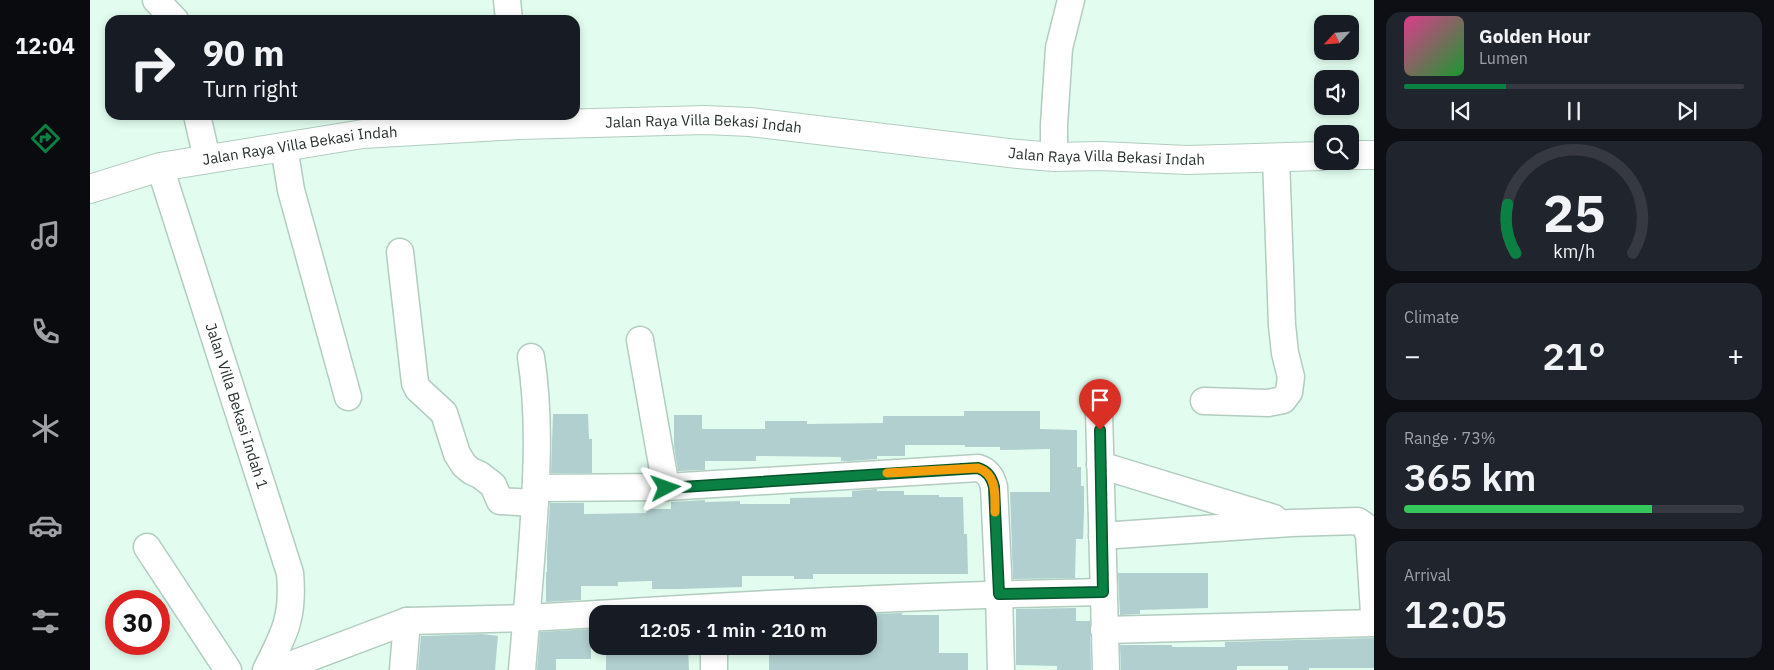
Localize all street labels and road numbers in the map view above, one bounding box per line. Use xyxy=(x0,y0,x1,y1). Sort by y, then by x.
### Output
street label: Jalan Raya Villa Bekasi Indah xyxy=(605,110,803,137)
street label: Jalan Raya Villa Bekasi Indah xyxy=(201,122,398,169)
street label: Jalan Raya Villa Bekasi Indah xyxy=(1007,143,1205,169)
street label: Jalan Villa Bekasi Indah 1 xyxy=(202,320,272,491)

